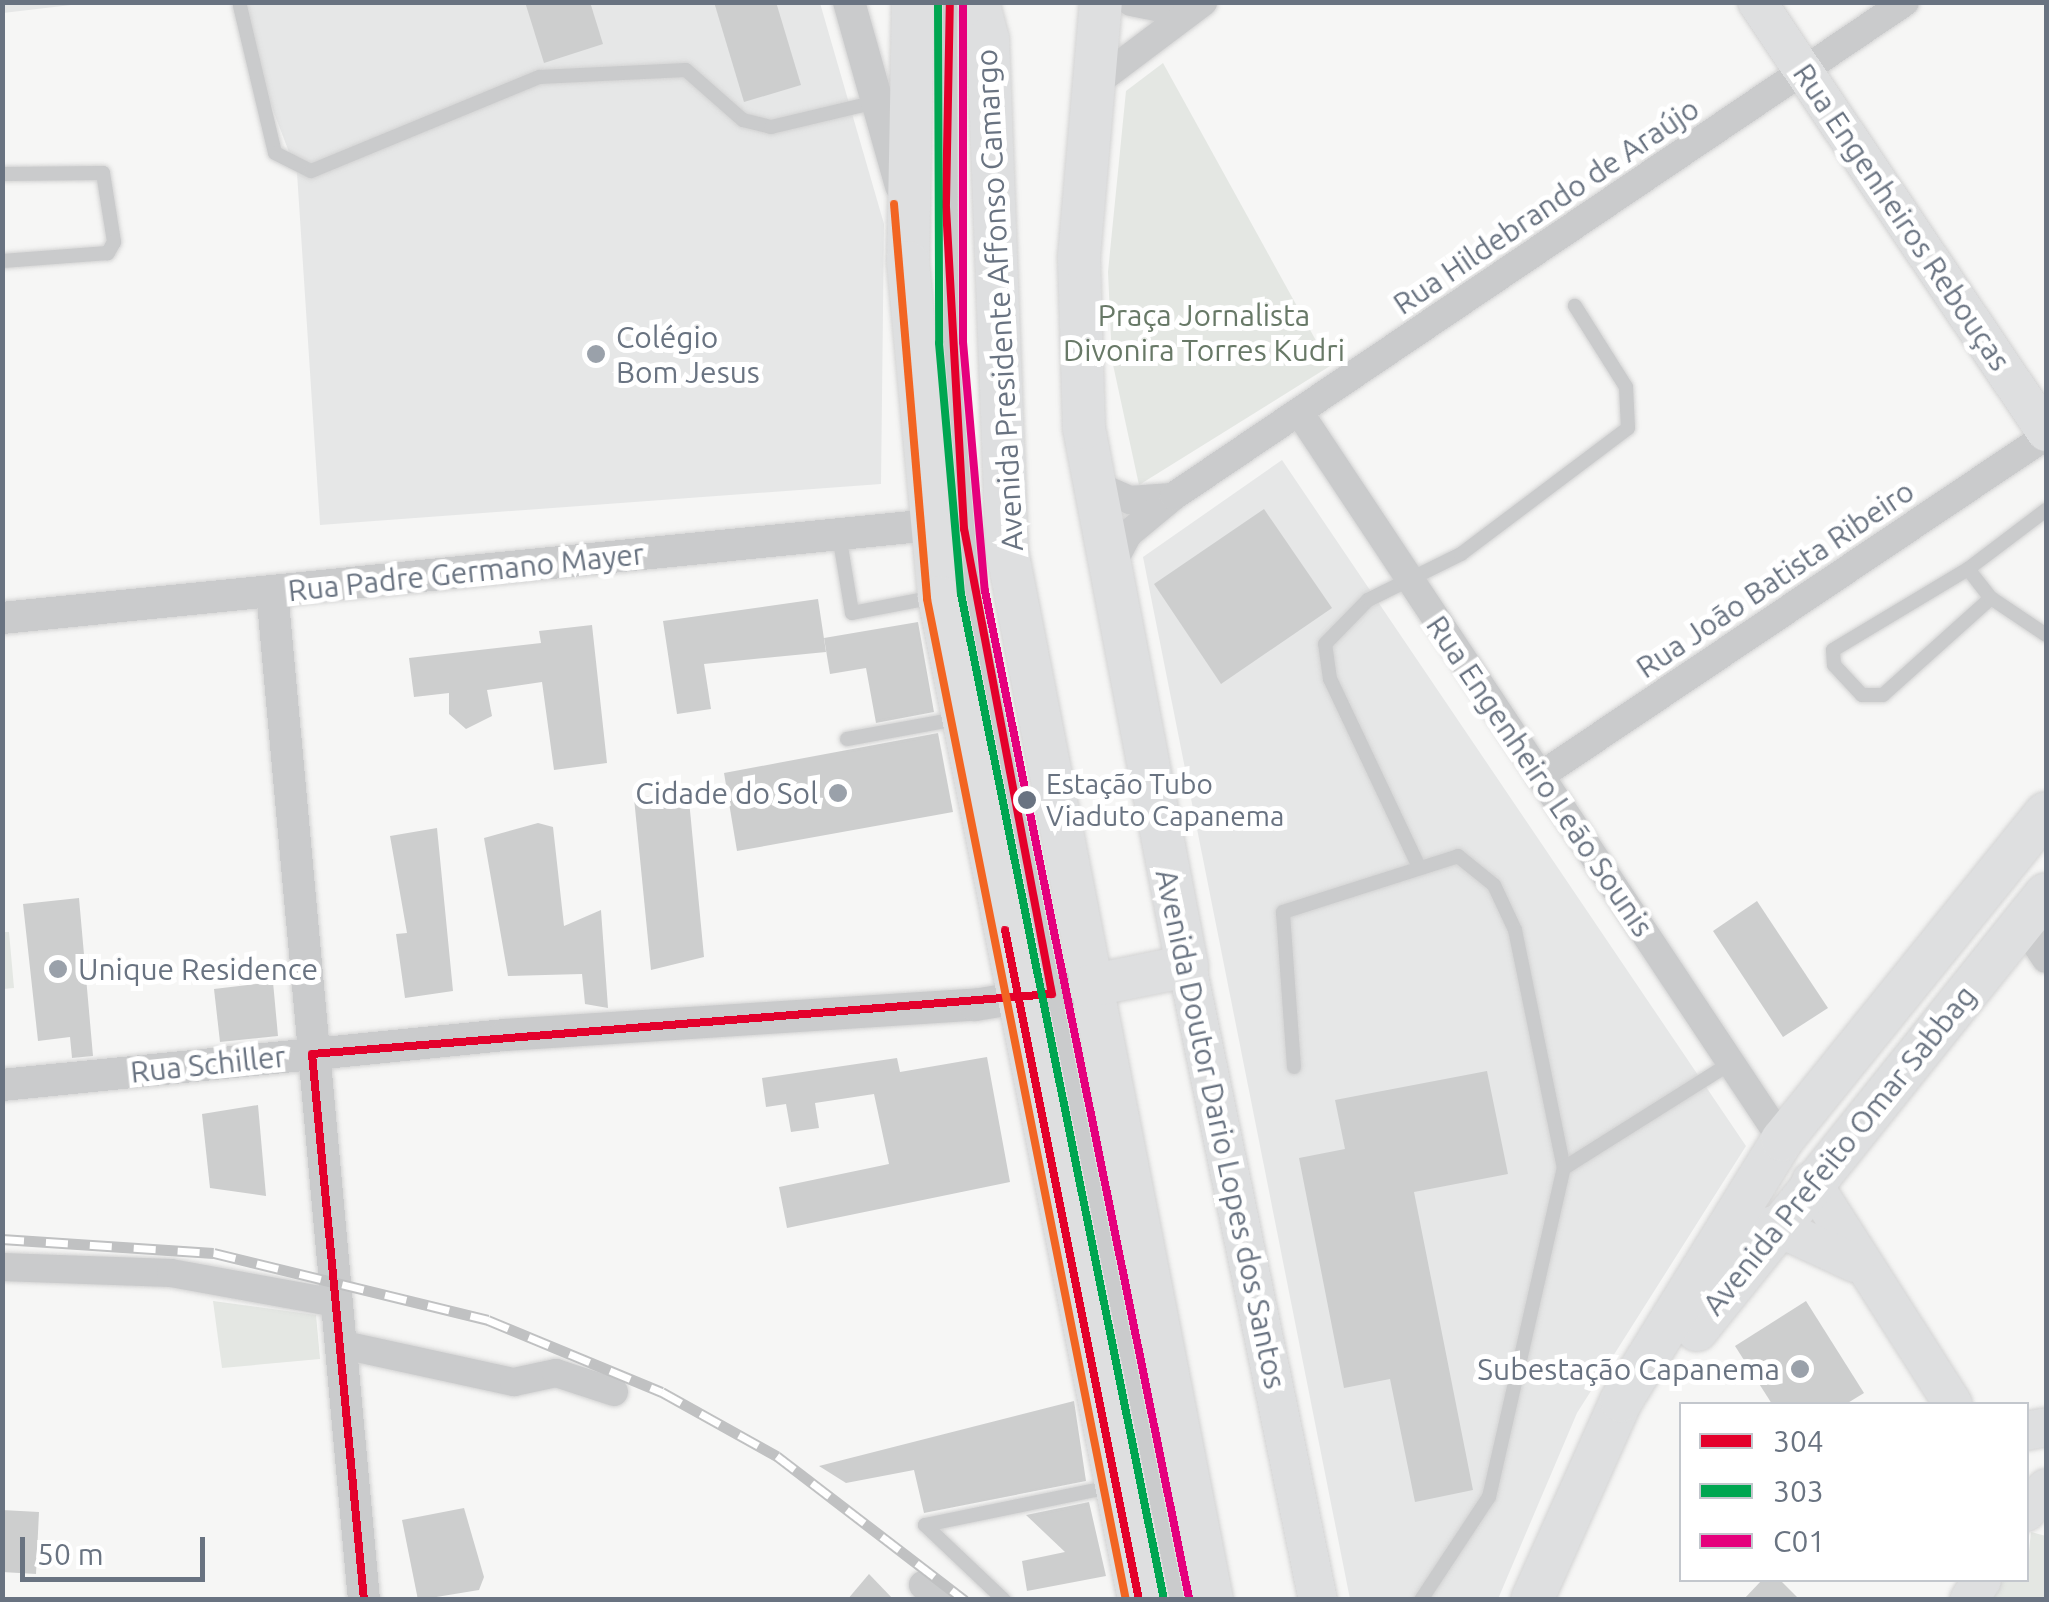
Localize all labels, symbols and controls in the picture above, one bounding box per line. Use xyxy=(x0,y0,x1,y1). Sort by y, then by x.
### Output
street label: Avenida Presidente Affonso Camargo xyxy=(968,48,1030,552)
street label: Rua Engenheiros Rebouças xyxy=(1786,57,2018,377)
street label: Rua Hildebrando de Araújo xyxy=(1386,90,1706,322)
park label: Praça Jornalista Divonira Torres Kudri xyxy=(1063,297,1345,368)
place label: Colégio Bom Jesus xyxy=(616,319,760,390)
marker: Colégio Bom Jesus xyxy=(585,343,607,365)
street label: Rua João Batista Ribeiro xyxy=(1629,473,1921,685)
street label: Rua Padre Germano Mayer xyxy=(286,535,646,609)
street label: Rua Engenheiro Leão Sounis xyxy=(1419,609,1661,943)
place label: Estação Tubo Viaduto Capanema xyxy=(1046,767,1284,833)
place label: Cidade do Sol xyxy=(635,775,818,811)
marker: Cidade do Sol xyxy=(827,782,849,804)
marker: Estação Tubo Viaduto Capanema xyxy=(1017,790,1037,810)
street label: Avenida Doutor Dario Lopes dos Santos xyxy=(1148,866,1294,1392)
place label: Unique Residence xyxy=(78,951,318,987)
marker: Unique Residence xyxy=(47,958,69,980)
street label: Avenida Prefeito Omar Sabbag xyxy=(1695,978,1983,1322)
street label: Rua Schiller xyxy=(129,1038,287,1090)
place label: Subestação Capanema xyxy=(1477,1351,1780,1387)
marker: Subestação Capanema xyxy=(1789,1358,1811,1380)
legend xyxy=(1679,1402,2029,1582)
text: 304 xyxy=(1773,1424,1824,1458)
text: 303 xyxy=(1773,1474,1824,1508)
scale bar xyxy=(25,1517,210,1579)
text: C01 xyxy=(1773,1524,1825,1558)
text: 50 m xyxy=(37,1537,104,1571)

